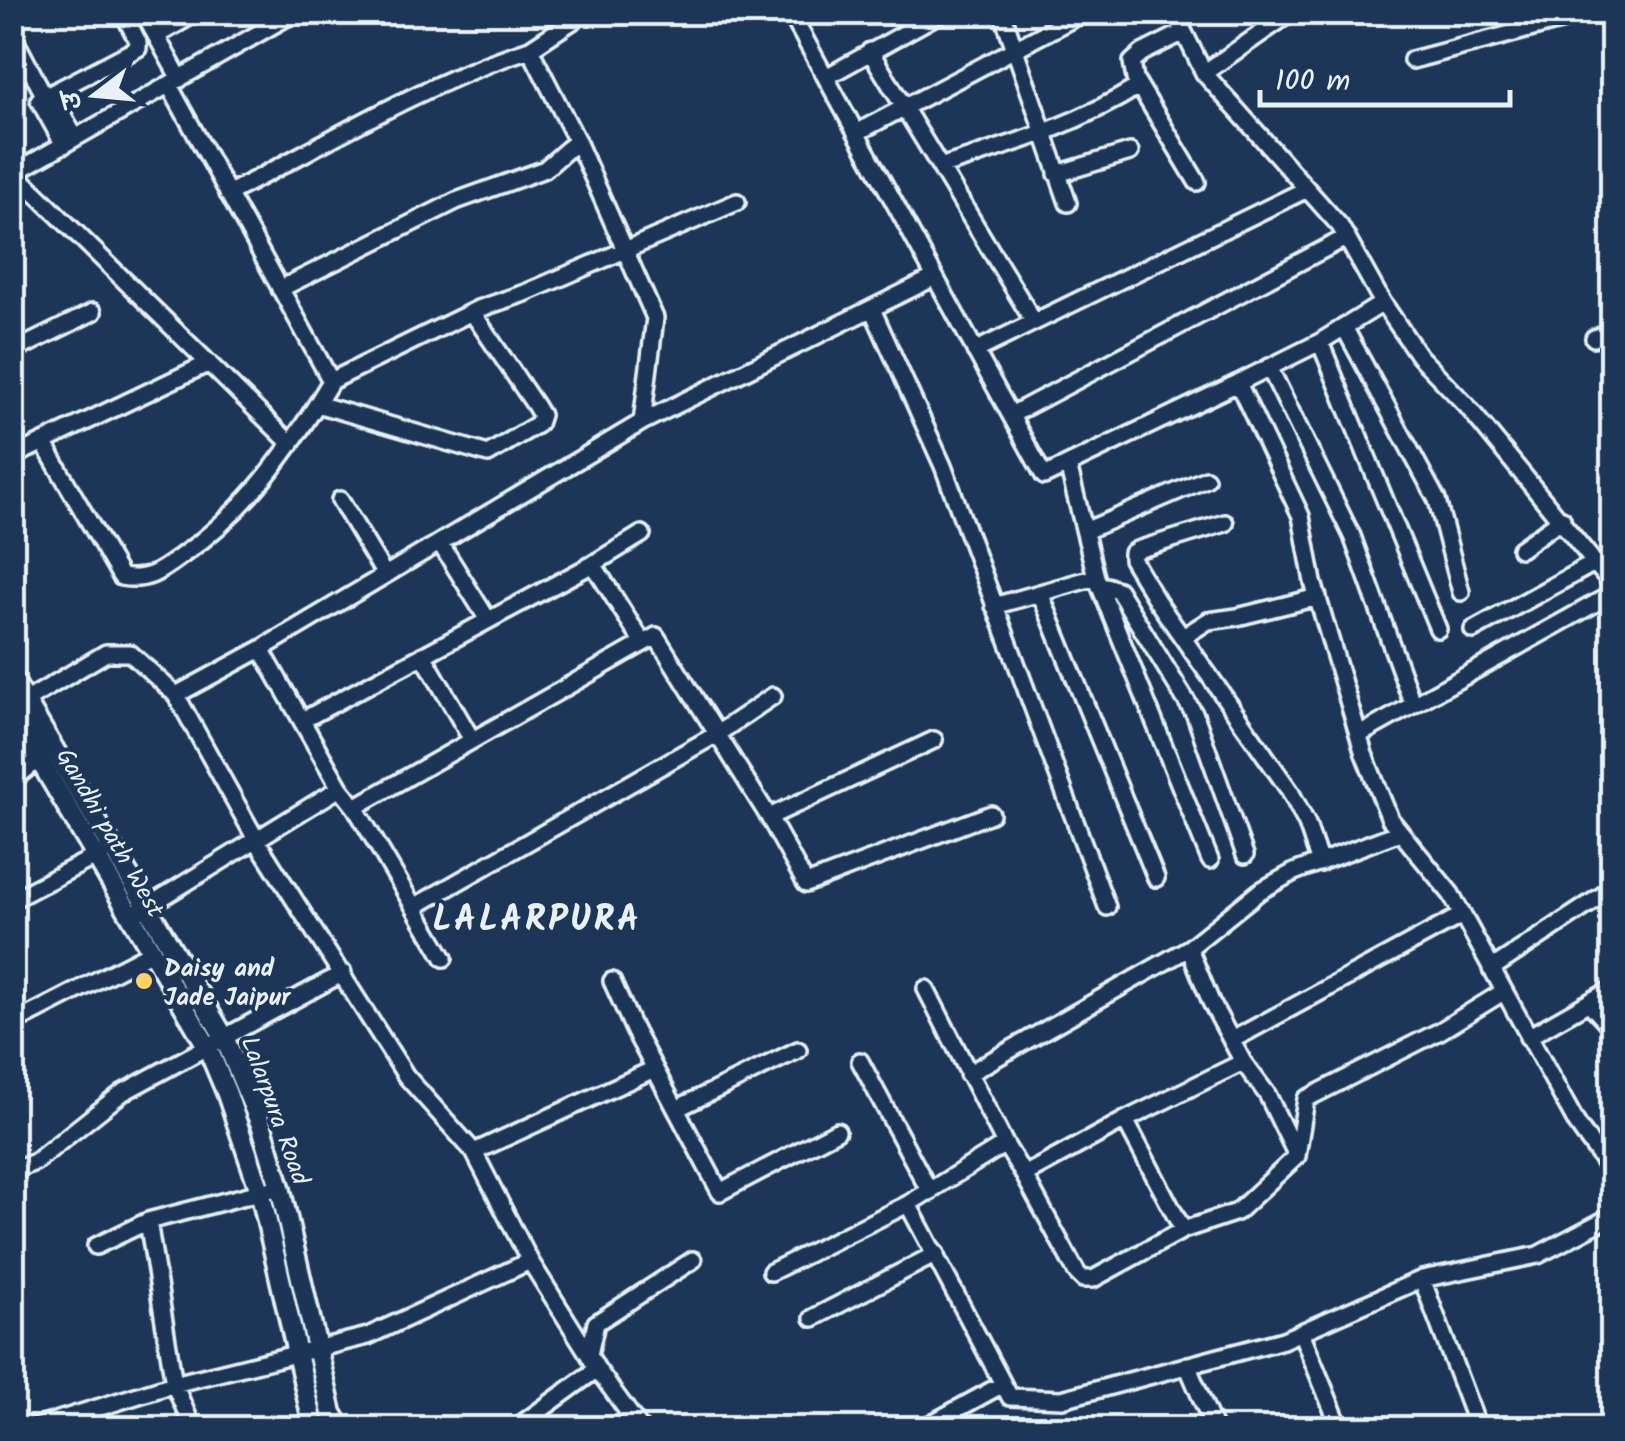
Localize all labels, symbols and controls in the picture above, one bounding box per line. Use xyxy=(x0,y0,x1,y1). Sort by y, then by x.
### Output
north arrow xyxy=(45,45,145,145)
scale bar xyxy=(1260,45,1510,107)
text: 100 m xyxy=(1275,58,1350,106)
text: उ xyxy=(48,81,97,116)
street label: Gandhi path West xyxy=(44,741,174,926)
district label: LALARPURA xyxy=(433,893,641,949)
place label: Daisy and Jade Jaipur xyxy=(164,949,291,1018)
marker: Daisy and Jade Jaipur xyxy=(133,970,155,992)
street label: Lalarpura Road xyxy=(229,1031,320,1192)

